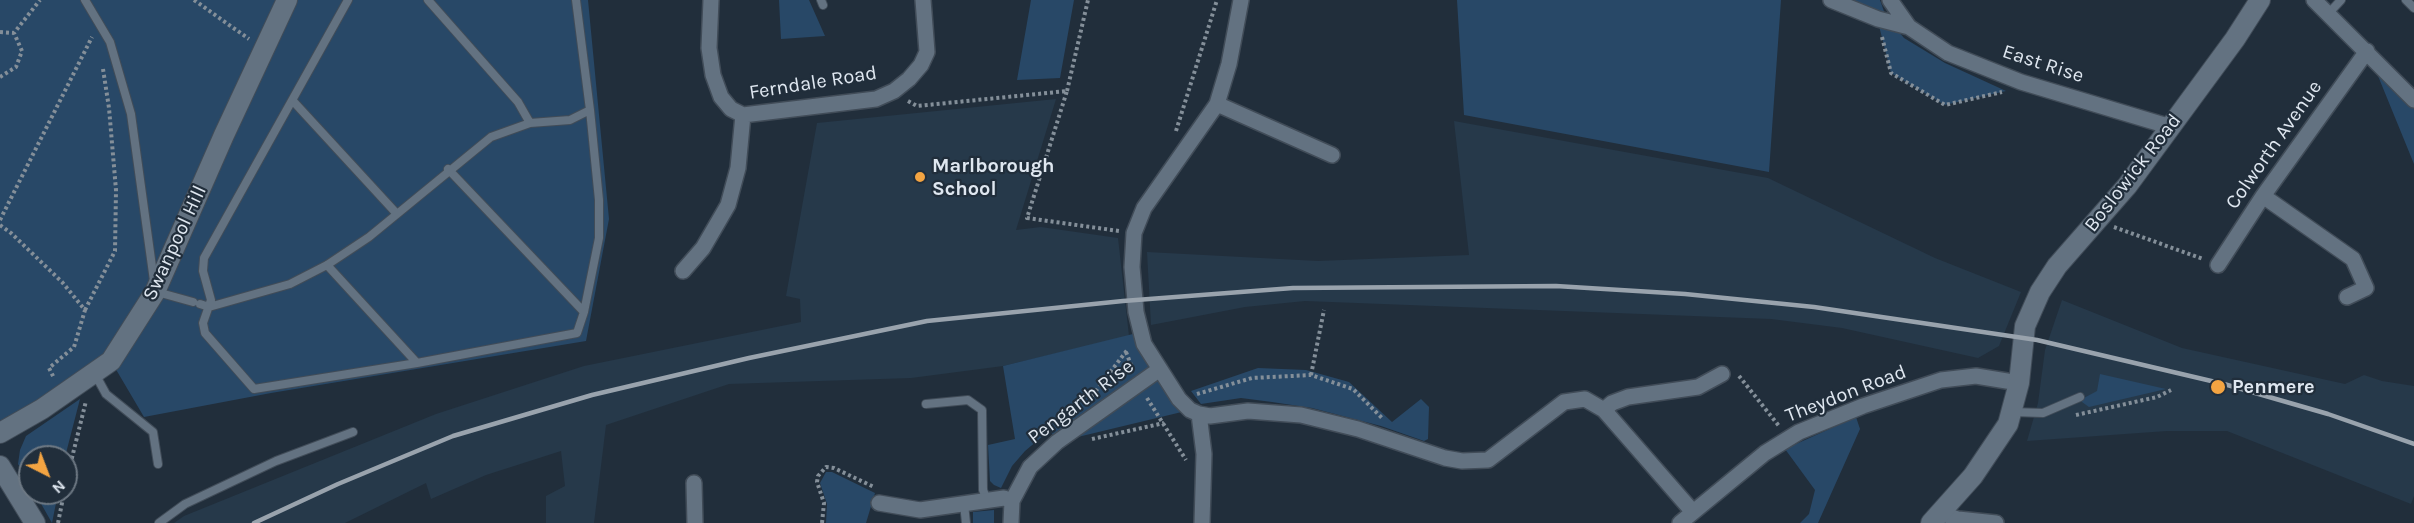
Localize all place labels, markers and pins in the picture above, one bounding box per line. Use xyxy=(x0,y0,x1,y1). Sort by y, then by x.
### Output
place label: Marlborough School xyxy=(932,154,1055,201)
marker: Marlborough School xyxy=(913,170,927,184)
place label: Penmere xyxy=(2232,375,2315,399)
marker: Penmere xyxy=(2209,378,2227,396)

